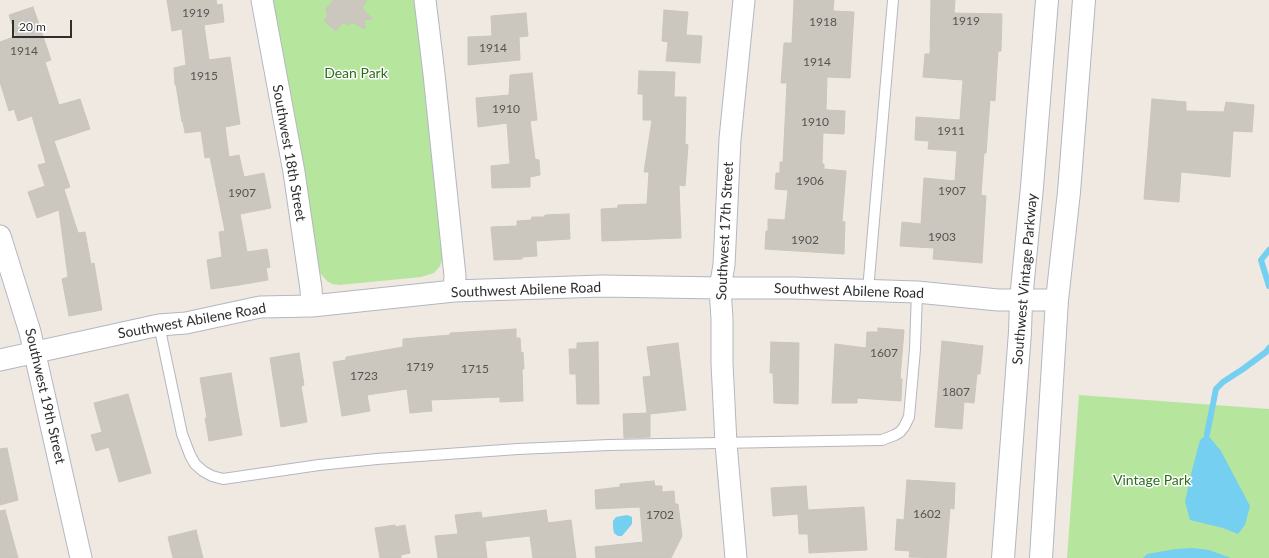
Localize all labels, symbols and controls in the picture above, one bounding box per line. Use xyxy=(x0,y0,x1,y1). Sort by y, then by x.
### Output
house number: 1919 xyxy=(182,6,210,20)
scale bar xyxy=(14,12,74,38)
house number: 1919 xyxy=(952,14,980,28)
house number: 1918 xyxy=(809,15,837,29)
text: 20 m xyxy=(19,19,46,34)
house number: 1914 xyxy=(479,41,507,55)
house number: 1914 xyxy=(10,44,38,58)
house number: 1914 xyxy=(803,55,831,69)
park label: Dean Park xyxy=(324,65,388,81)
house number: 1915 xyxy=(190,69,218,83)
street label: Southwest 18th Street xyxy=(269,83,309,223)
house number: 1910 xyxy=(492,102,520,116)
house number: 1910 xyxy=(801,115,829,129)
house number: 1911 xyxy=(937,124,965,138)
street label: Southwest 17th Street xyxy=(713,161,737,301)
house number: 1906 xyxy=(796,174,824,188)
house number: 1907 xyxy=(938,184,966,198)
house number: 1907 xyxy=(228,186,256,200)
street label: Southwest Vintage Parkway xyxy=(1009,193,1041,365)
house number: 1903 xyxy=(928,230,956,244)
house number: 1902 xyxy=(791,233,819,247)
street label: Southwest Abilene Road xyxy=(451,279,601,301)
street label: Southwest Abilene Road xyxy=(774,280,924,302)
street label: Southwest Abilene Road xyxy=(117,300,267,342)
street label: Southwest 19th Street xyxy=(21,327,69,465)
house number: 1607 xyxy=(870,346,898,360)
house number: 1719 xyxy=(406,360,434,374)
house number: 1715 xyxy=(461,362,489,376)
house number: 1723 xyxy=(350,369,378,383)
house number: 1807 xyxy=(942,385,970,399)
park label: Vintage Park xyxy=(1113,472,1191,488)
house number: 1602 xyxy=(913,507,941,521)
house number: 1702 xyxy=(646,508,674,522)

